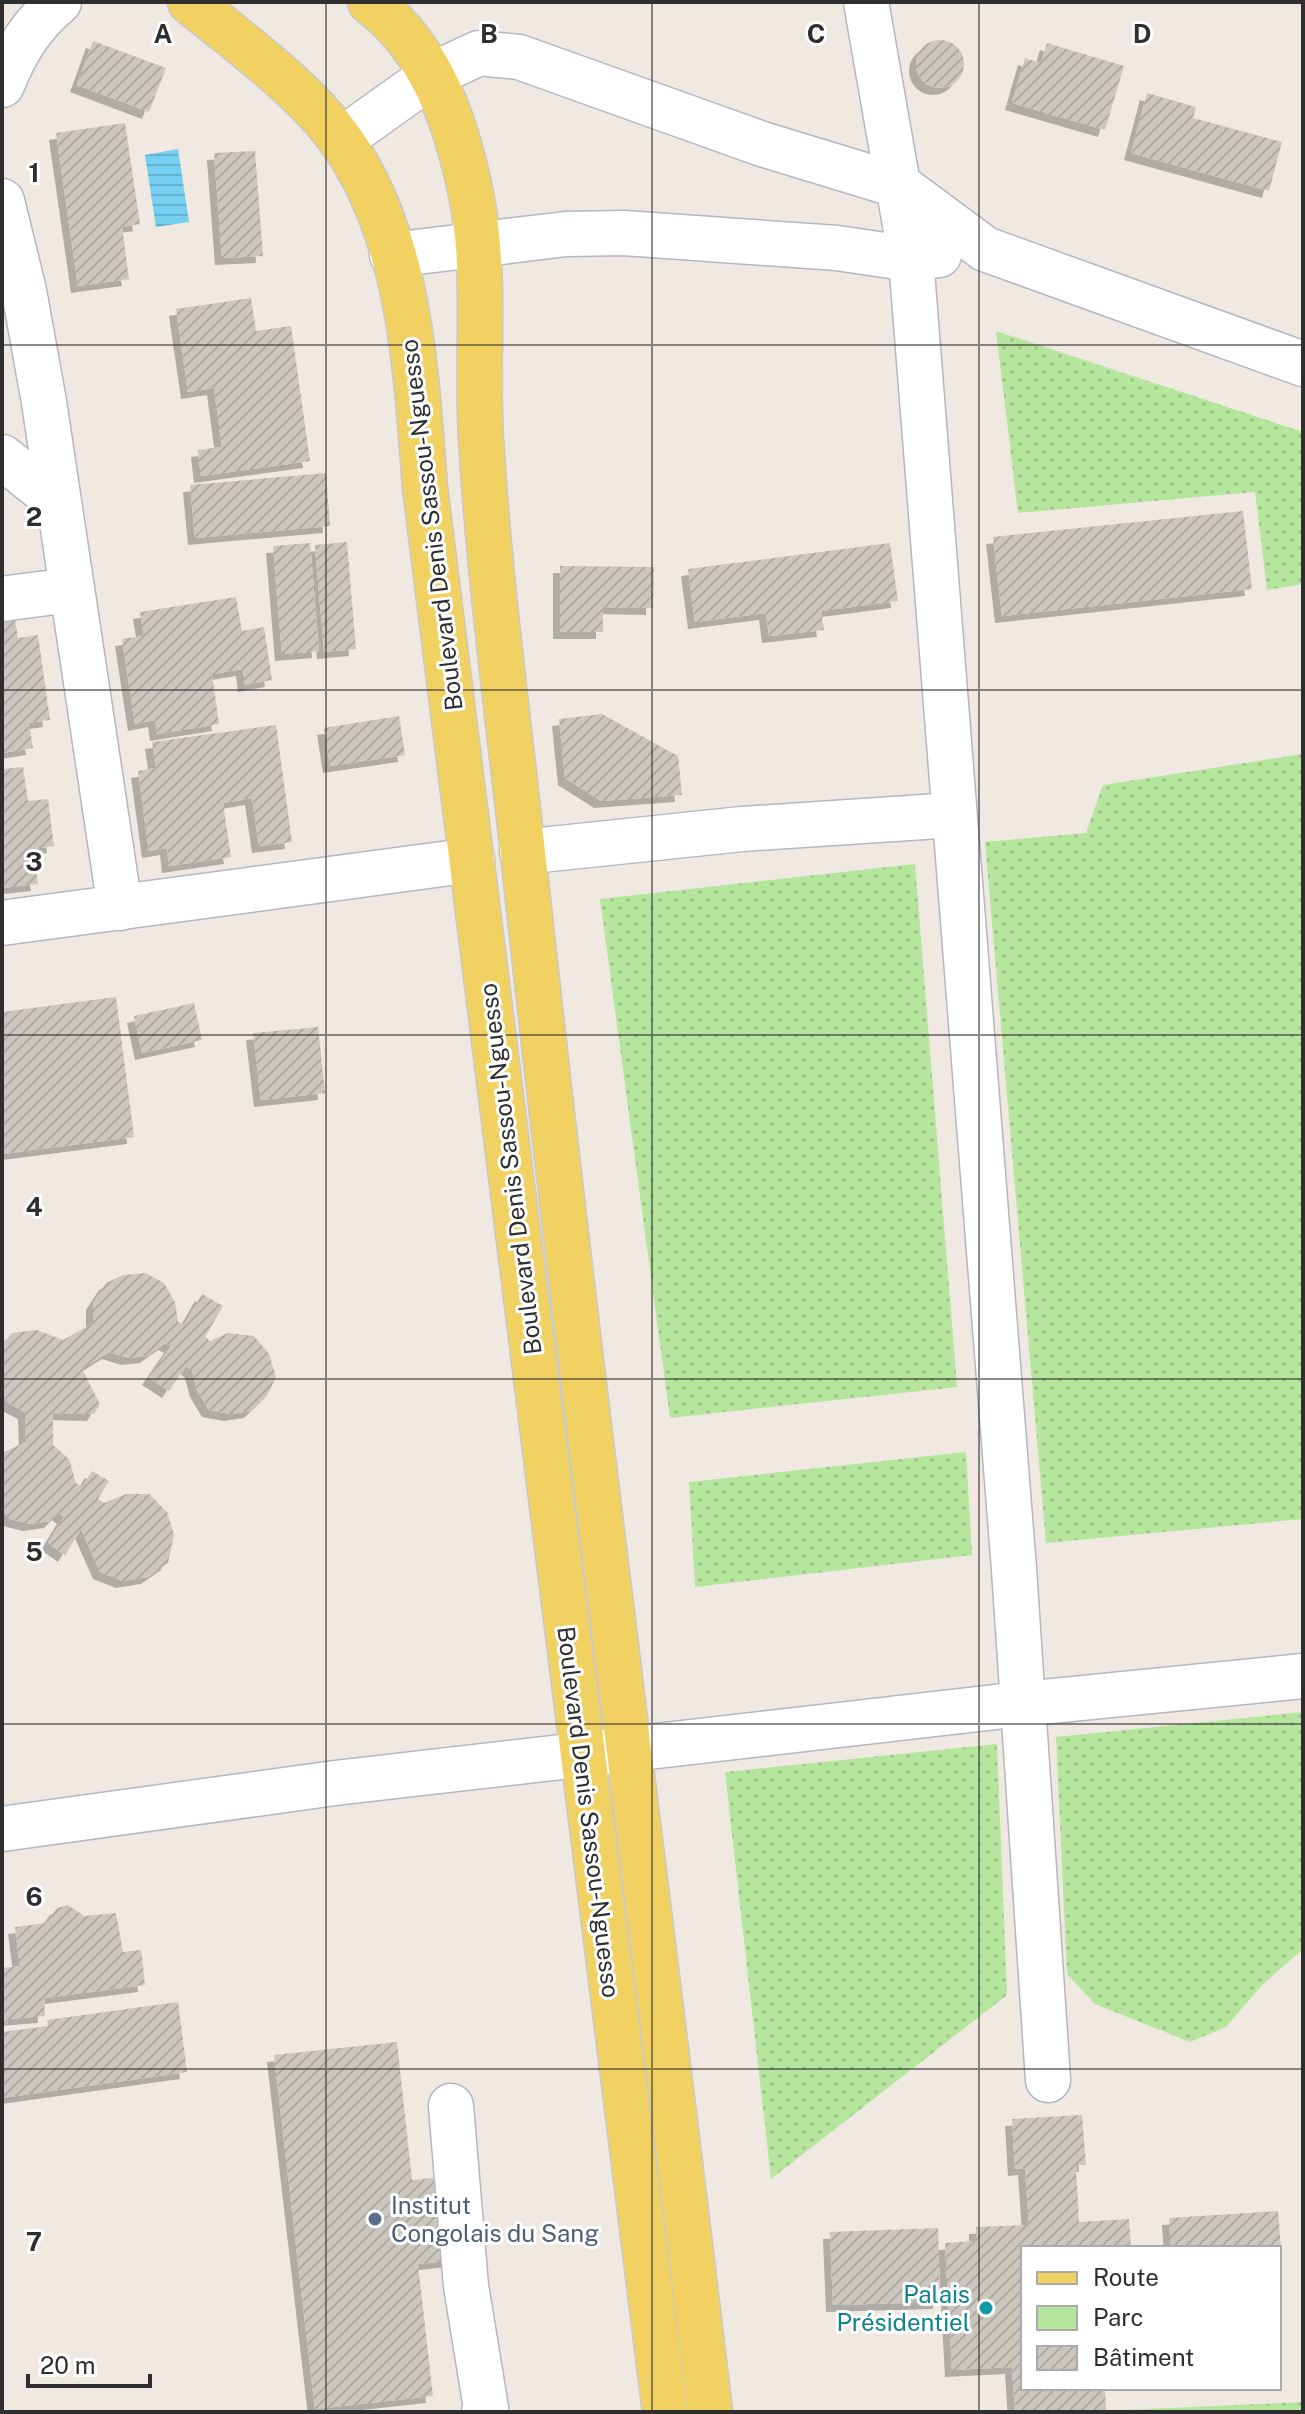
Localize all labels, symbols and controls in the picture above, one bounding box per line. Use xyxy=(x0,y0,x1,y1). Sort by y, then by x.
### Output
text: A xyxy=(154,18,173,49)
text: B xyxy=(480,18,498,49)
text: C xyxy=(807,18,825,49)
text: D xyxy=(1133,18,1151,49)
text: 1 xyxy=(28,157,40,188)
street label: Boulevard Denis Sassou-Nguesso xyxy=(394,338,468,712)
text: 2 xyxy=(26,501,42,532)
text: 3 xyxy=(25,846,43,877)
street label: Boulevard Denis Sassou-Nguesso xyxy=(473,982,547,1356)
text: 4 xyxy=(25,1191,43,1222)
text: 5 xyxy=(25,1536,43,1567)
street label: Boulevard Denis Sassou-Nguesso xyxy=(552,1625,626,1999)
text: 6 xyxy=(25,1881,43,1912)
place label: Institut Congolais du Sang xyxy=(391,2191,599,2247)
marker: Institut Congolais du Sang xyxy=(366,2210,384,2228)
text: 7 xyxy=(26,2226,42,2257)
legend xyxy=(1021,2246,1281,2390)
text: Route xyxy=(1093,2263,1159,2291)
place label: Palais Présidentiel xyxy=(837,2280,970,2336)
marker: Palais Présidentiel xyxy=(977,2299,995,2317)
text: Parc xyxy=(1093,2303,1144,2331)
scale bar xyxy=(28,2338,150,2388)
text: Bâtiment xyxy=(1093,2343,1194,2371)
text: 20 m xyxy=(40,2351,96,2379)

